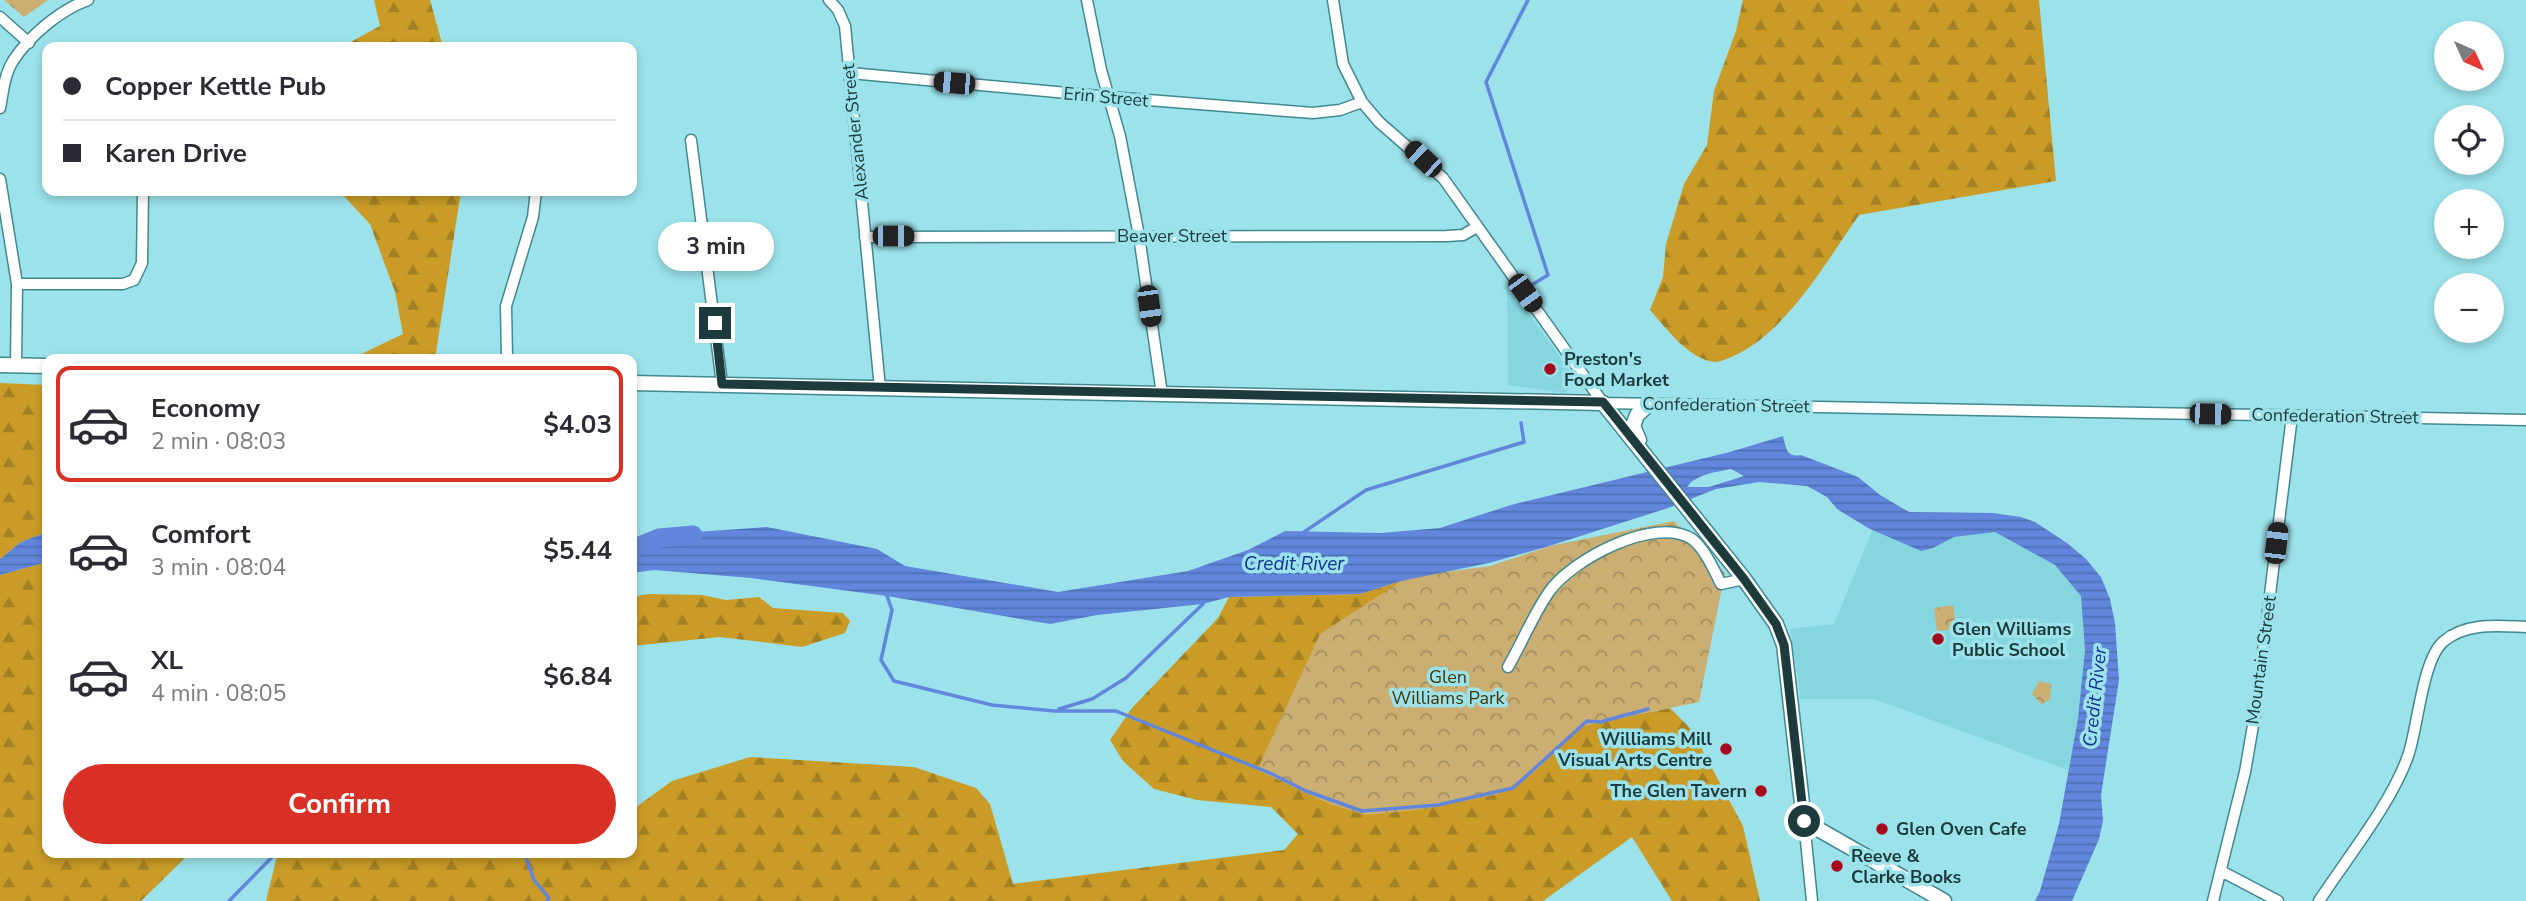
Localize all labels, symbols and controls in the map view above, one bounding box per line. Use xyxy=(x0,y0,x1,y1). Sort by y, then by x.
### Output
north arrow xyxy=(2434,21,2504,91)
map controls xyxy=(2434,21,2504,343)
street label: Alexander Street xyxy=(836,62,874,202)
text: Copper Kettle Pub xyxy=(105,69,326,104)
car xyxy=(933,71,976,95)
street label: Erin Street xyxy=(1063,81,1150,113)
button: locate xyxy=(2434,105,2504,175)
text: Karen Drive xyxy=(105,136,247,171)
car xyxy=(1401,137,1446,181)
button: + xyxy=(2434,189,2504,259)
callout: 3 min xyxy=(657,222,773,270)
street label: Beaver Street xyxy=(1117,224,1228,248)
car xyxy=(873,226,915,247)
text: 3 min xyxy=(686,231,746,262)
car xyxy=(1505,270,1546,316)
button: − xyxy=(2434,273,2504,343)
car xyxy=(1136,284,1163,328)
route end xyxy=(699,307,731,339)
place label: Preston's Food Market xyxy=(1564,347,1669,392)
marker: Preston's Food Market xyxy=(1542,361,1558,377)
text: Economy xyxy=(151,391,260,426)
street label: Confederation Street xyxy=(1642,392,1811,418)
icon: car xyxy=(67,393,130,456)
car xyxy=(2189,403,2232,425)
street label: Confederation Street xyxy=(2251,403,2420,429)
text: $4.03 xyxy=(543,407,612,442)
text: 2 min · 08:03 xyxy=(151,426,286,457)
text: Comfort xyxy=(151,517,251,552)
icon: car xyxy=(67,519,130,582)
car xyxy=(2264,521,2289,565)
text: $5.44 xyxy=(543,533,612,568)
water label: Credit River xyxy=(1244,551,1345,577)
text: 3 min · 08:04 xyxy=(151,552,286,583)
street label: Mountain Street xyxy=(2240,593,2282,726)
place label: Glen Williams Public School xyxy=(1952,617,2071,662)
marker: Glen Williams Public School xyxy=(1930,631,1946,647)
text: XL xyxy=(151,643,183,678)
icon: car xyxy=(67,645,130,708)
water label: Credit River xyxy=(2077,645,2113,748)
text: $6.84 xyxy=(543,659,612,694)
park label: Glen Williams Park xyxy=(1391,665,1505,710)
text: 4 min · 08:05 xyxy=(151,678,286,709)
place label: Williams Mill Visual Arts Centre xyxy=(1557,727,1712,772)
marker: Williams Mill Visual Arts Centre xyxy=(1718,741,1734,757)
button: Confirm xyxy=(63,764,616,844)
place label: The Glen Tavern xyxy=(1610,779,1747,803)
marker: The Glen Tavern xyxy=(1753,783,1769,799)
route start xyxy=(1788,805,1820,837)
place label: Glen Oven Cafe xyxy=(1896,817,2027,841)
marker: Glen Oven Cafe xyxy=(1874,821,1890,837)
place label: Reeve & Clarke Books xyxy=(1851,844,1962,889)
marker: Reeve & Clarke Books xyxy=(1829,858,1845,874)

